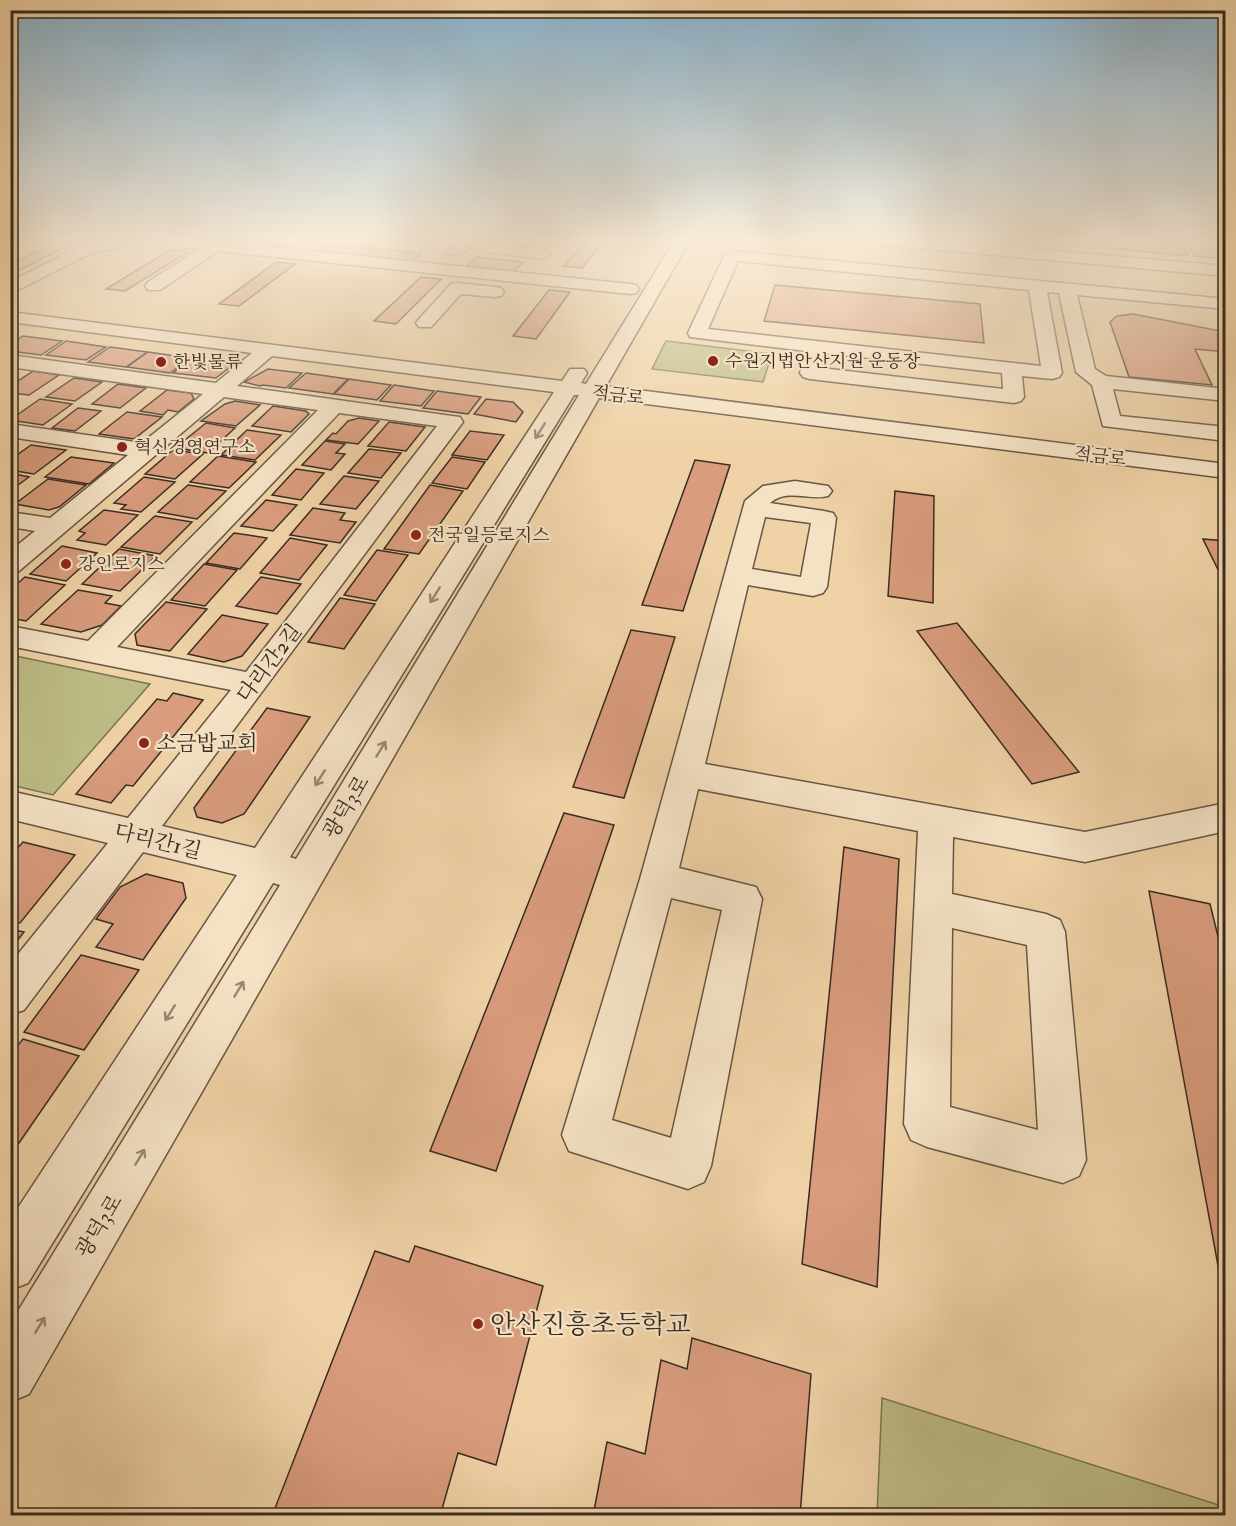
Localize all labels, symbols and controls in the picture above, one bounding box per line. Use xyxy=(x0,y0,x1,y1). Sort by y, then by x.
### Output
place label: 수원지법안산지원 운동장 xyxy=(725,350,921,373)
place label: 한빛물류 xyxy=(173,351,243,374)
marker: 수원지법안산지원 운동장 xyxy=(706,354,720,368)
marker: 한빛물류 xyxy=(154,355,168,369)
street label: 적금로 xyxy=(591,381,645,410)
one-way arrow xyxy=(533,422,545,439)
place label: 혁신경영연구소 xyxy=(134,436,256,459)
marker: 혁신경영연구소 xyxy=(115,440,129,454)
street label: 적금로 xyxy=(1073,442,1127,471)
place label: 전국일등로지스 xyxy=(428,524,550,547)
marker: 전국일등로지스 xyxy=(409,528,423,542)
place label: 강인로지스 xyxy=(78,553,166,576)
marker: 강인로지스 xyxy=(59,557,73,571)
one-way arrow xyxy=(429,587,442,604)
street label: 다리간2길 xyxy=(231,619,308,708)
place label: 소금밥교회 xyxy=(156,730,257,757)
marker: 소금밥교회 xyxy=(137,736,151,750)
one-way arrow xyxy=(375,741,387,758)
one-way arrow xyxy=(313,769,325,786)
street label: 광덕3로 xyxy=(317,771,376,844)
street label: 다리간1길 xyxy=(112,818,204,865)
one-way arrow xyxy=(233,981,245,998)
one-way arrow xyxy=(164,1005,177,1022)
one-way arrow xyxy=(134,1149,146,1166)
street label: 광덕3로 xyxy=(70,1190,129,1263)
place label: 안산진흥초등학교 xyxy=(490,1309,691,1341)
one-way arrow xyxy=(35,1317,47,1334)
marker: 안산진흥초등학교 xyxy=(471,1317,485,1331)

